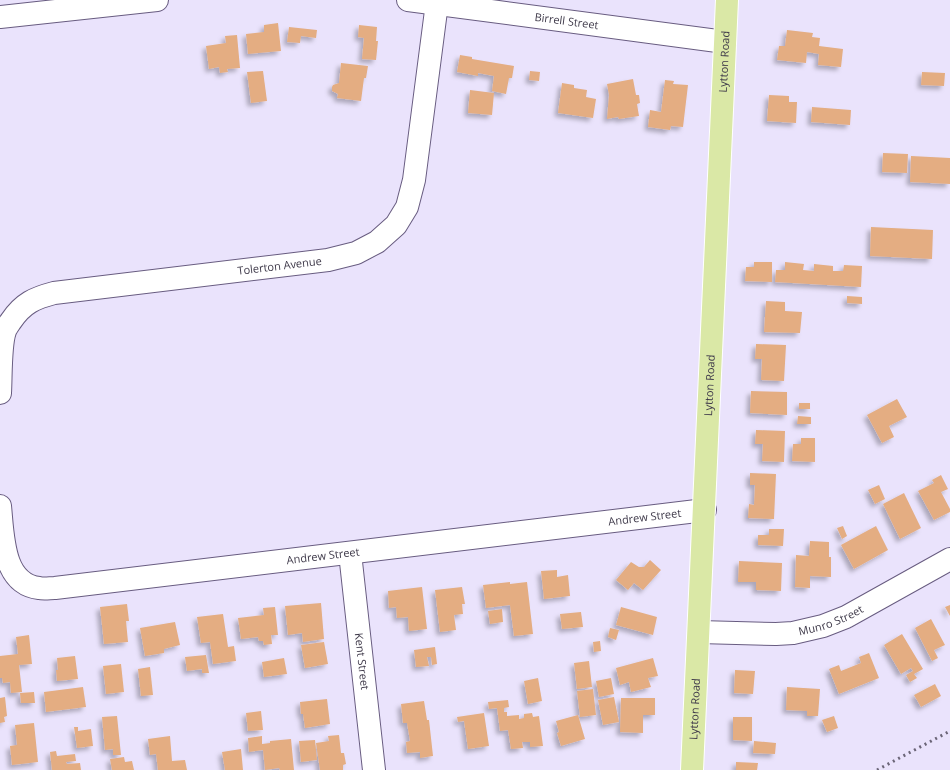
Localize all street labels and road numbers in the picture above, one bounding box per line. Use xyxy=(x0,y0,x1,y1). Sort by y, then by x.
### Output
street label: Birrell Street xyxy=(534,9,600,32)
street label: Lytton Road xyxy=(715,31,733,93)
street label: Tolerton Avenue xyxy=(237,253,322,278)
street label: Lytton Road xyxy=(700,354,718,416)
street label: Andrew Street xyxy=(607,505,682,529)
street label: Andrew Street xyxy=(286,544,360,567)
street label: Munro Street xyxy=(797,601,866,638)
street label: Kent Street xyxy=(352,632,373,691)
street label: Lytton Road xyxy=(685,678,703,740)

